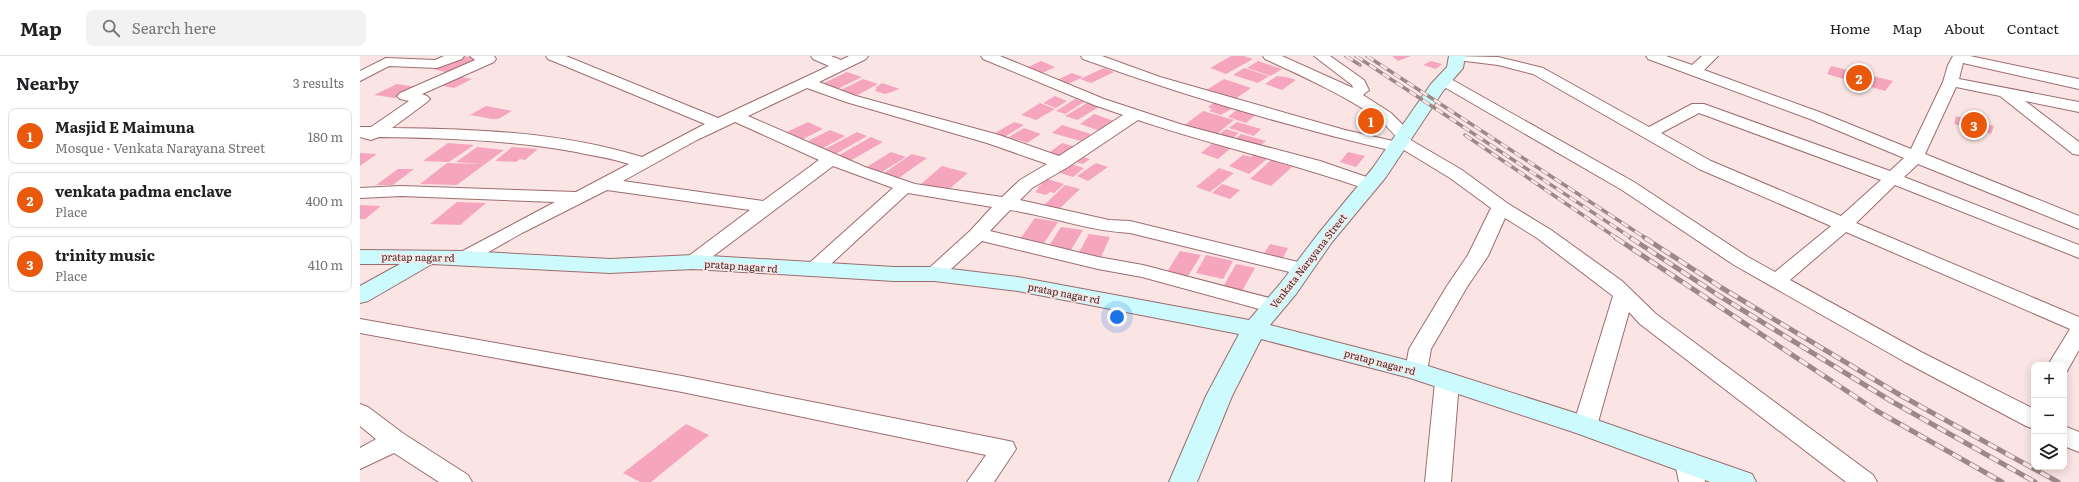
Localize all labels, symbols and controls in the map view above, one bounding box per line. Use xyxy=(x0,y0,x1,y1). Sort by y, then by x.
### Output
search box xyxy=(86,10,366,46)
text: Map xyxy=(20,14,62,42)
text: Search here xyxy=(132,16,216,39)
icon: search xyxy=(100,17,122,39)
text: Home xyxy=(1830,18,1870,38)
text: Map xyxy=(1892,18,1922,38)
text: About xyxy=(1944,18,1985,38)
text: Contact xyxy=(2007,18,2059,38)
pin: 2 xyxy=(1846,63,1872,93)
text: Nearby xyxy=(16,70,79,95)
text: 3 results xyxy=(293,73,344,92)
pin: 1 xyxy=(1358,106,1384,136)
pin: 3 xyxy=(1961,110,1987,140)
text: Masjid E Maimuna xyxy=(55,115,195,138)
text: 1 xyxy=(27,127,33,146)
text: 180 m xyxy=(308,127,343,146)
text: Mosque · Venkata Narayana Street xyxy=(55,138,265,157)
text: venkata padma enclave xyxy=(55,179,232,202)
text: 2 xyxy=(27,191,33,210)
text: 400 m xyxy=(306,191,343,210)
text: Place xyxy=(55,202,87,221)
street label: Venkata Narayana Street xyxy=(1266,210,1349,311)
text: trinity music xyxy=(55,243,155,266)
street label: pratap nagar rd xyxy=(381,248,455,265)
text: 3 xyxy=(26,255,34,274)
text: 410 m xyxy=(308,255,343,274)
street label: pratap nagar rd xyxy=(704,255,778,276)
text: Place xyxy=(55,266,87,285)
street label: pratap nagar rd xyxy=(1027,278,1102,307)
your location xyxy=(1107,307,1127,327)
street label: pratap nagar rd xyxy=(1343,345,1418,378)
map controls xyxy=(2031,362,2067,470)
button: + xyxy=(2031,362,2067,398)
button: − xyxy=(2031,398,2067,434)
button: layers xyxy=(2031,434,2067,470)

